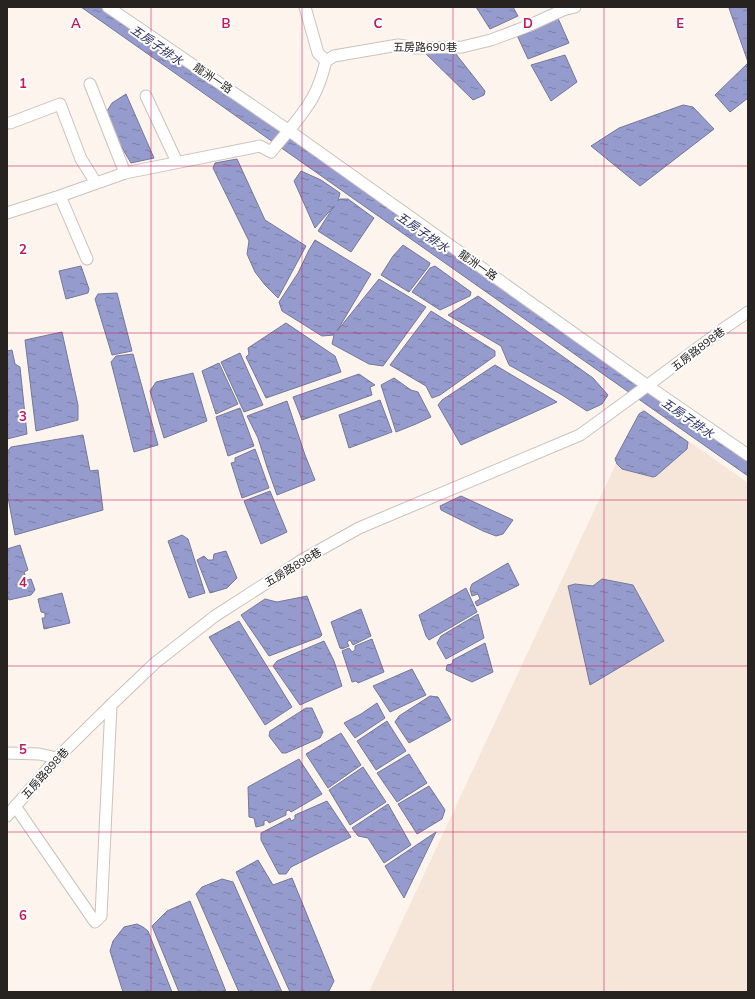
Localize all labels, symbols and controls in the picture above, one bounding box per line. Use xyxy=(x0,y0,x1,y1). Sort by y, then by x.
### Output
text: A xyxy=(71,15,81,31)
text: B xyxy=(222,15,231,31)
text: C xyxy=(374,15,383,31)
text: D xyxy=(523,15,533,31)
text: E xyxy=(676,15,684,31)
water label: 五房子排水 xyxy=(128,22,187,69)
street label: 五房路690巷 xyxy=(393,40,457,54)
street label: 龍洲一路 xyxy=(191,60,235,96)
text: 1 xyxy=(19,75,27,91)
water label: 五房子排水 xyxy=(394,209,453,256)
text: 2 xyxy=(19,241,27,257)
street label: 龍洲一路 xyxy=(456,247,500,283)
street label: 五房路898巷 xyxy=(668,324,728,374)
water label: 五房子排水 xyxy=(659,395,718,442)
text: 3 xyxy=(19,408,27,424)
street label: 五房路898巷 xyxy=(262,545,324,589)
text: 4 xyxy=(19,574,27,590)
text: 5 xyxy=(19,741,27,757)
street label: 五房路898巷 xyxy=(18,745,72,801)
text: 6 xyxy=(19,907,27,923)

